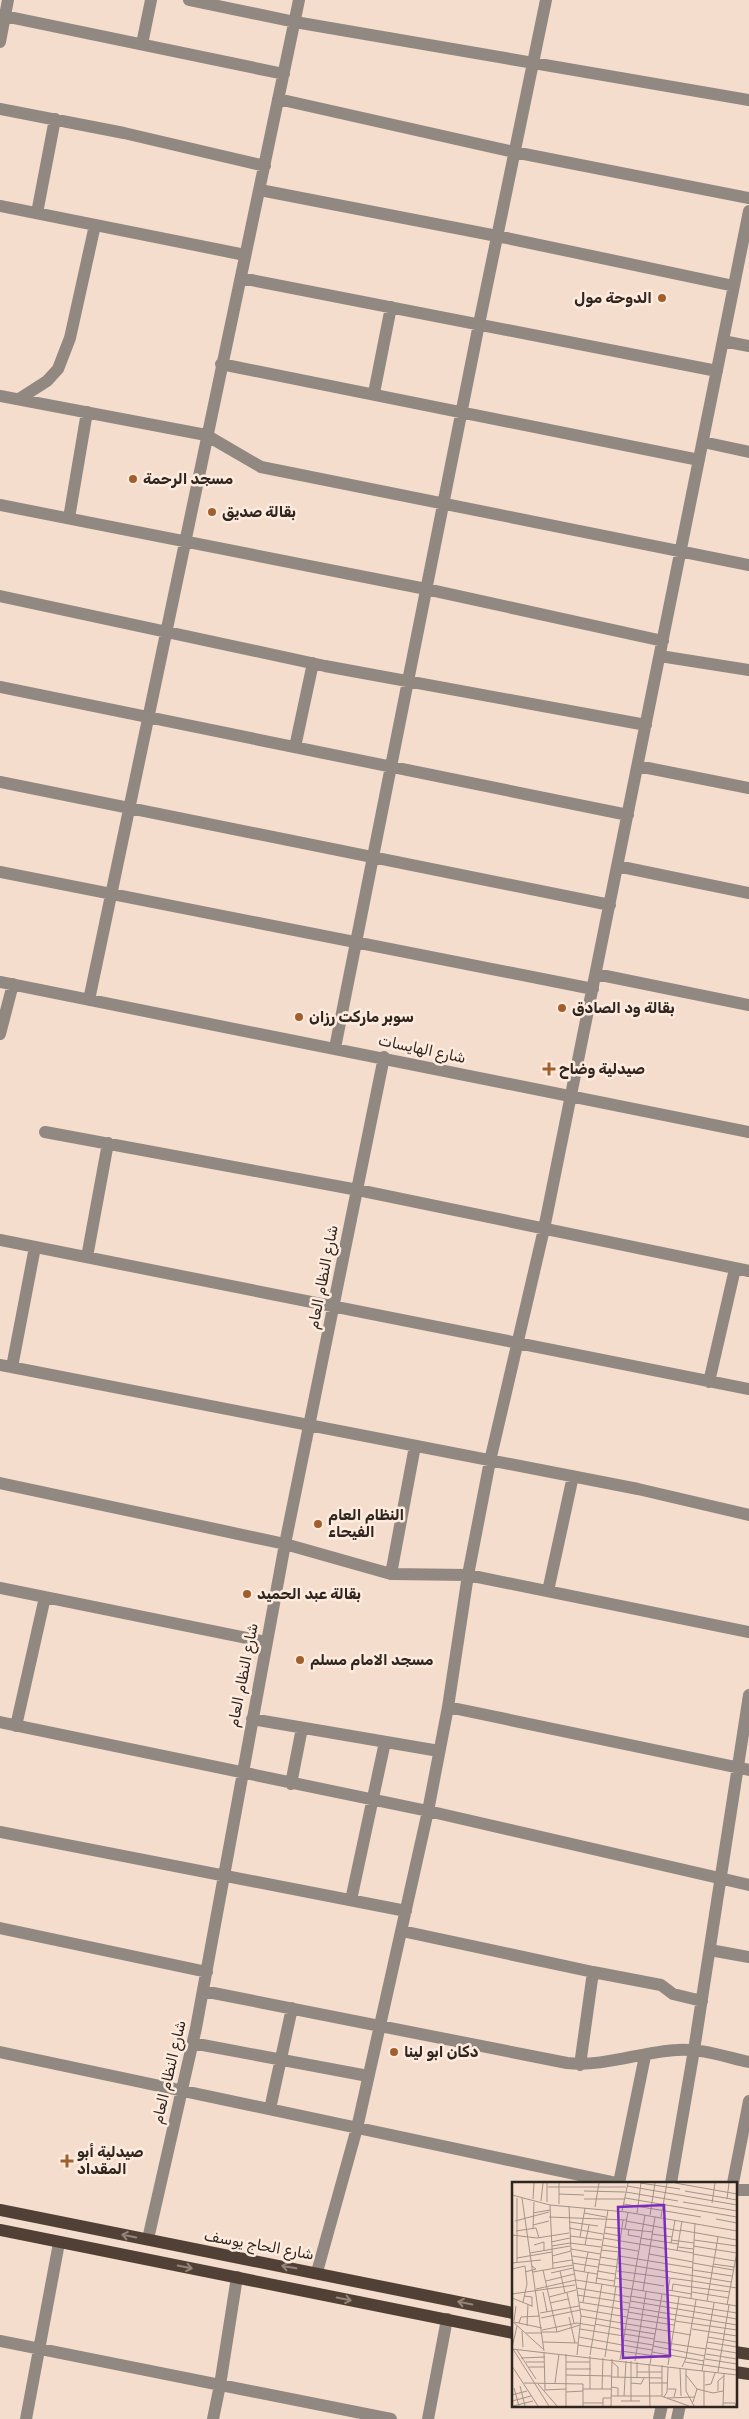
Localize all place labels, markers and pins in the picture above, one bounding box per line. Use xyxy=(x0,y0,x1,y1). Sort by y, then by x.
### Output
place label: الدوحة مول xyxy=(574,289,652,307)
marker: الدوحة مول xyxy=(656,292,668,304)
place label: مسجد الرحمة xyxy=(143,470,233,488)
marker: مسجد الرحمة xyxy=(127,473,139,485)
place label: بقالة صديق xyxy=(222,503,296,521)
marker: بقالة صديق xyxy=(206,506,218,518)
place label: بقالة ود الصادق xyxy=(572,999,675,1017)
marker: بقالة ود الصادق xyxy=(556,1002,568,1014)
place label: سوبر ماركت رزان xyxy=(309,1008,414,1026)
marker: سوبر ماركت رزان xyxy=(293,1011,305,1023)
place label: صيدلية وضاح xyxy=(559,1060,645,1079)
marker: صيدلية وضاح xyxy=(543,1063,555,1075)
place label: النظام العام الفيحاء xyxy=(328,1506,404,1541)
marker: النظام العام الفيحاء xyxy=(312,1518,324,1530)
place label: بقالة عبد الحميد xyxy=(257,1585,361,1603)
marker: بقالة عبد الحميد xyxy=(241,1588,253,1600)
place label: مسجد الامام مسلم xyxy=(310,1651,434,1670)
marker: مسجد الامام مسلم xyxy=(294,1654,306,1666)
place label: دكان ابو لينا xyxy=(404,2043,479,2061)
marker: دكان ابو لينا xyxy=(388,2046,400,2058)
place label: صيدلية أبو المقداد xyxy=(77,2143,144,2178)
marker: صيدلية أبو المقداد xyxy=(61,2155,73,2167)

